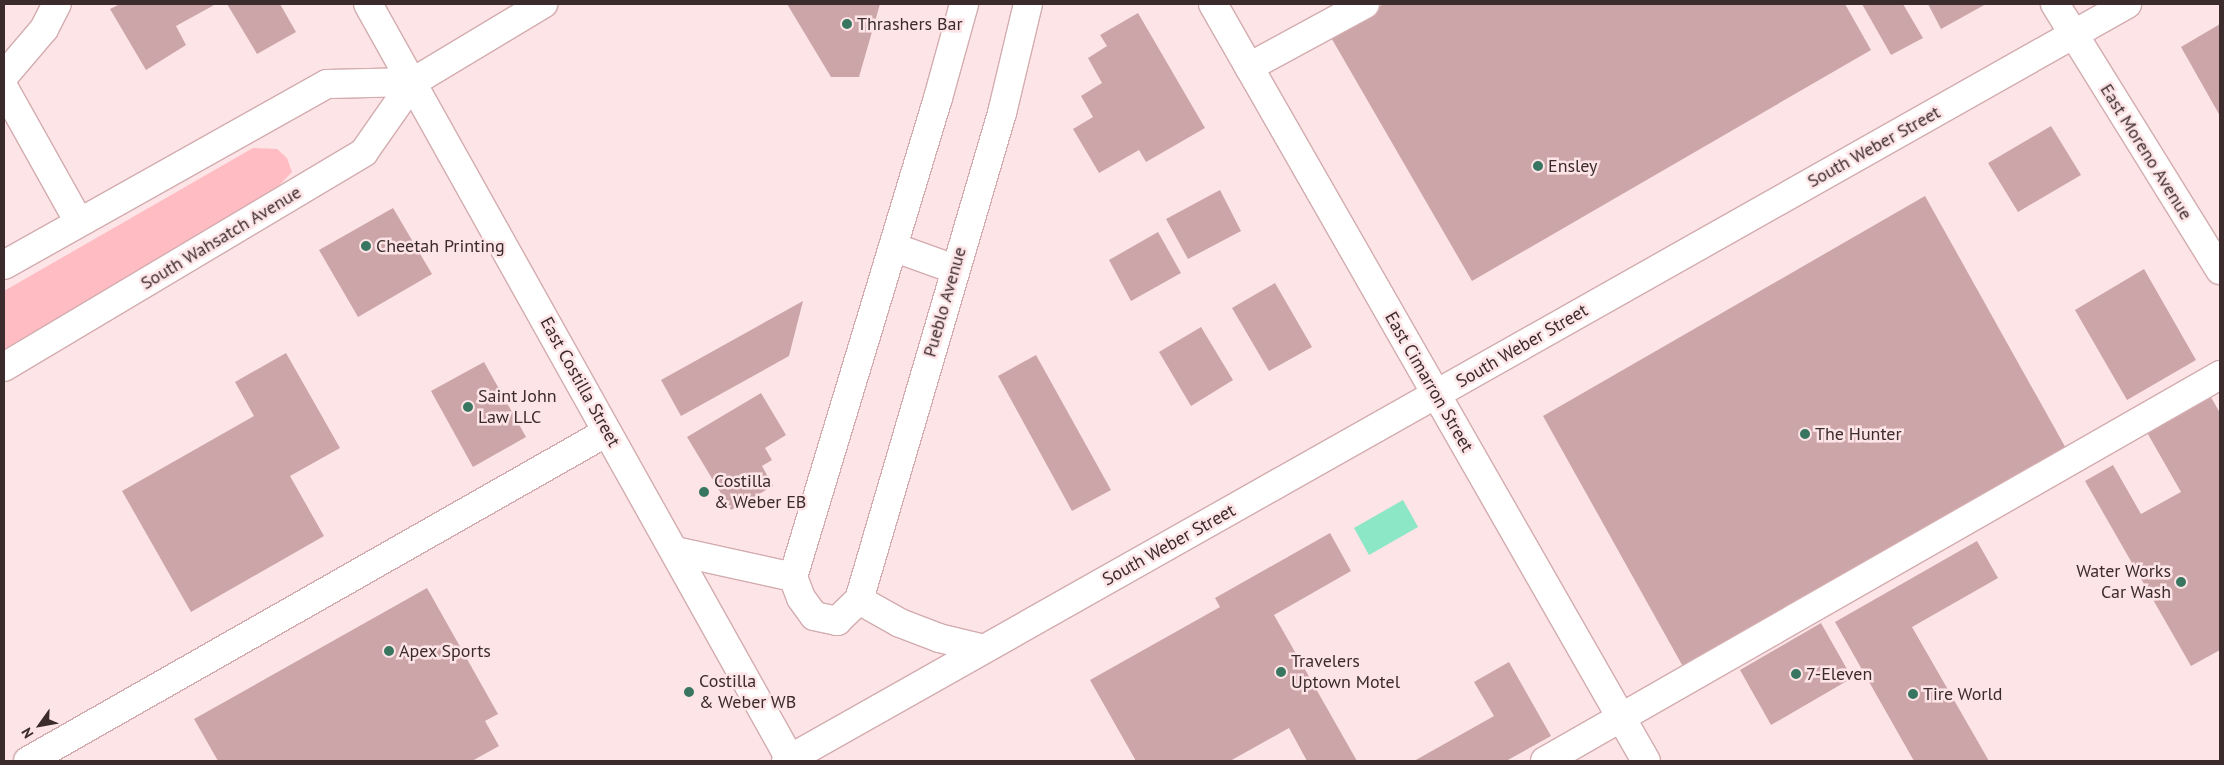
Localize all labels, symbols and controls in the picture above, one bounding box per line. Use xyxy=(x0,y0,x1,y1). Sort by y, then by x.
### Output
place label: Thrashers Bar xyxy=(857,13,963,35)
marker: Thrashers Bar xyxy=(841,18,853,30)
street label: East Moreno Avenue xyxy=(2095,80,2197,224)
street label: South Weber Street xyxy=(1804,102,1944,192)
place label: Ensley xyxy=(1548,155,1597,177)
marker: Ensley xyxy=(1532,160,1544,172)
street label: South Wahsatch Avenue xyxy=(137,181,305,295)
place label: Cheetah Printing xyxy=(376,235,505,257)
marker: Cheetah Printing xyxy=(360,240,372,252)
street label: Pueblo Avenue xyxy=(919,244,971,360)
street label: South Weber Street xyxy=(1452,299,1592,393)
street label: East Cimarron Street xyxy=(1380,308,1478,456)
street label: East Costilla Street xyxy=(535,313,625,451)
place label: Saint John Law LLC xyxy=(478,386,557,428)
marker: Saint John Law LLC xyxy=(462,401,474,413)
place label: The Hunter xyxy=(1815,423,1902,445)
marker: The Hunter xyxy=(1799,428,1811,440)
place label: Costilla & Weber EB xyxy=(714,471,807,514)
marker: Costilla & Weber EB xyxy=(698,486,710,498)
street label: South Weber Street xyxy=(1099,500,1239,590)
place label: Water Works Car Wash xyxy=(2076,561,2171,604)
marker: Water Works Car Wash xyxy=(2175,576,2187,588)
place label: Apex Sports xyxy=(399,640,491,662)
marker: Apex Sports xyxy=(383,645,395,657)
place label: Travelers Uptown Motel xyxy=(1291,651,1400,694)
place label: 7-Eleven xyxy=(1806,663,1872,685)
marker: Travelers Uptown Motel xyxy=(1275,666,1287,678)
marker: 7-Eleven xyxy=(1790,668,1802,680)
place label: Costilla & Weber WB xyxy=(699,671,797,714)
place label: Tire World xyxy=(1923,683,2003,705)
marker: Costilla & Weber WB xyxy=(683,686,695,698)
marker: Tire World xyxy=(1907,688,1919,700)
north arrow xyxy=(15,700,65,750)
text: N xyxy=(17,724,37,742)

